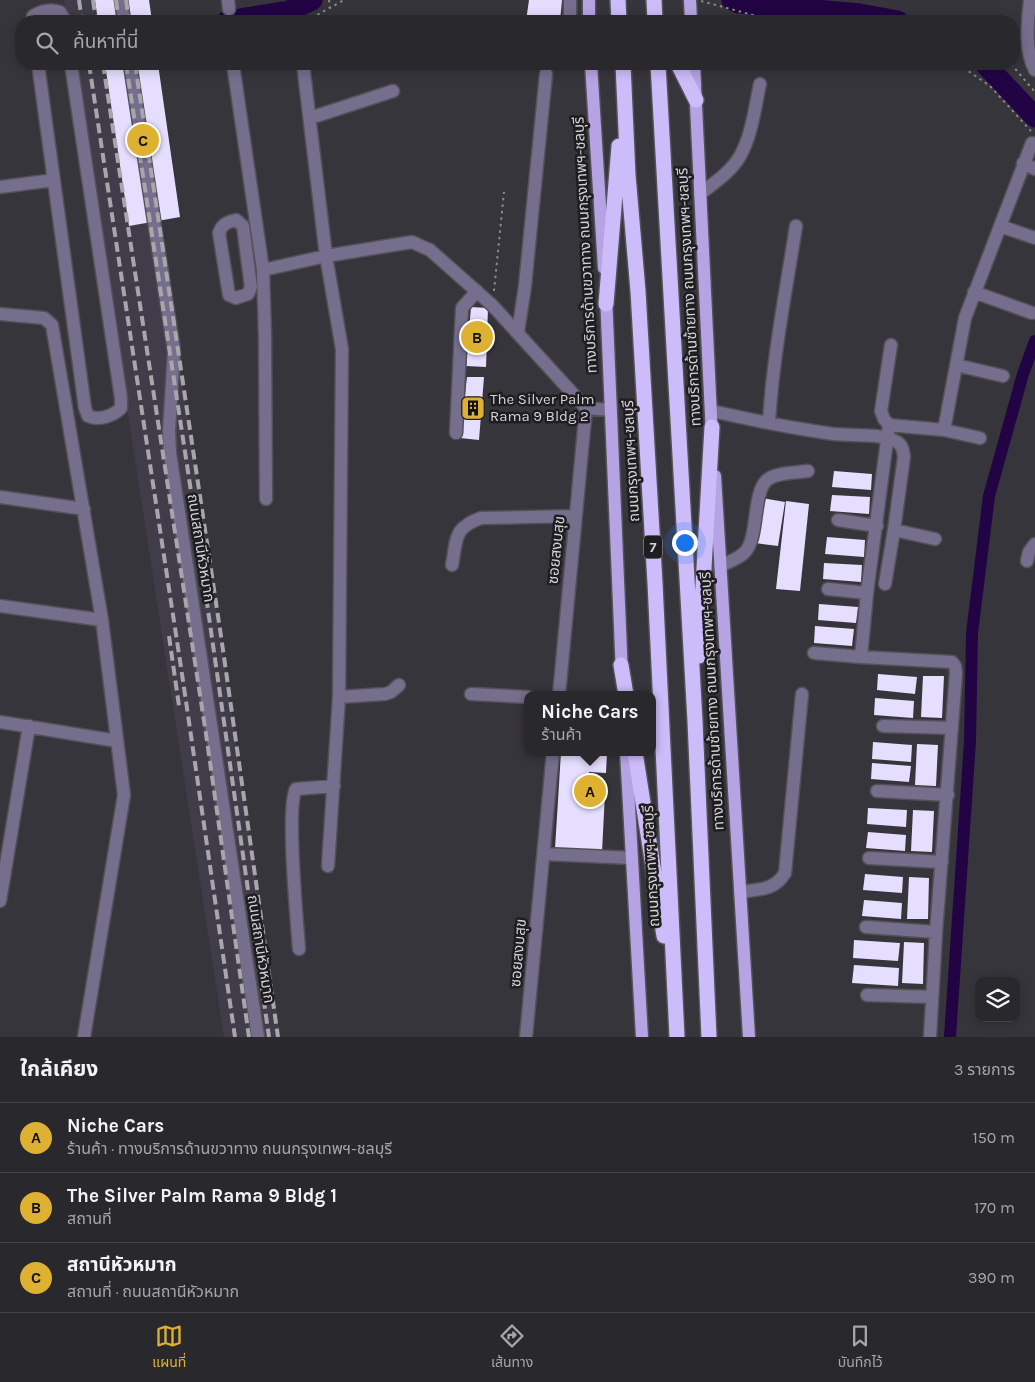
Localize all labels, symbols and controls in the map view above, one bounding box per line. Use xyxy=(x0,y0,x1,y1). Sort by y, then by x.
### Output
search box xyxy=(15,15,1020,70)
icon: search xyxy=(33,29,61,57)
text: ค้นหาที่นี่ xyxy=(73,31,138,53)
street label: ทางบริการด้านขวาทาง ถนนกรุงเทพฯ-ชลบุรี xyxy=(569,116,601,374)
pin: C xyxy=(127,121,159,159)
street label: ทางบริการด้านซ้ายทาง ถนนกรุงเทพฯ-ชลบุรี xyxy=(673,167,705,427)
pin: B xyxy=(461,318,493,356)
place label: The Silver Palm Rama 9 Bldg 2 xyxy=(490,390,595,425)
building icon: The Silver Palm Rama 9 Bldg 2 xyxy=(460,395,486,421)
street label: ถนนกรุงเทพฯ-ชลบุรี xyxy=(619,400,643,522)
street label: ถนนสถานีหัวหมาก xyxy=(184,492,218,604)
street label: ซอยสงบสุข xyxy=(543,515,569,585)
your location xyxy=(672,530,698,556)
road number: 7 xyxy=(644,536,662,558)
street label: ทางบริการด้านซ้ายทาง ถนนกรุงเทพฯ-ชลบุรี xyxy=(696,571,728,831)
popup xyxy=(524,691,656,756)
text: Niche Cars xyxy=(541,701,639,723)
text: ร้านค้า xyxy=(541,725,582,744)
pin: A xyxy=(574,772,606,810)
street label: ถนนกรุงเทพฯ-ชลบุรี xyxy=(639,805,663,927)
street label: ถนนสถานีหัวหมาก xyxy=(244,893,278,1005)
street label: ซอยสงบสุข xyxy=(506,918,530,988)
map controls xyxy=(975,977,1020,1022)
button: layers xyxy=(975,977,1020,1022)
text: ใกล้เคียง xyxy=(20,1057,98,1081)
text: 3 รายการ xyxy=(954,1060,1015,1079)
text: Niche Cars xyxy=(67,1115,164,1137)
text: A xyxy=(31,1128,41,1147)
text: 150 m xyxy=(972,1128,1015,1147)
text: ร้านค้า · ทางบริการด้านขวาทาง ถนนกรุงเทพฯ-ชลบุรี xyxy=(67,1139,392,1158)
text: The Silver Palm Rama 9 Bldg 1 xyxy=(67,1185,337,1207)
text: B xyxy=(31,1198,41,1217)
text: 170 m xyxy=(974,1198,1015,1217)
text: สถานที่ xyxy=(67,1209,112,1228)
text: สถานีหัวหมาก xyxy=(67,1254,177,1276)
text: C xyxy=(31,1268,41,1287)
text: 390 m xyxy=(968,1268,1015,1287)
text: สถานที่ · ถนนสถานีหัวหมาก xyxy=(67,1282,239,1301)
tab: แผนที่ xyxy=(152,1322,186,1373)
tab: เส้นทาง xyxy=(491,1322,533,1373)
tab: บันทึกไว้ xyxy=(838,1322,883,1373)

